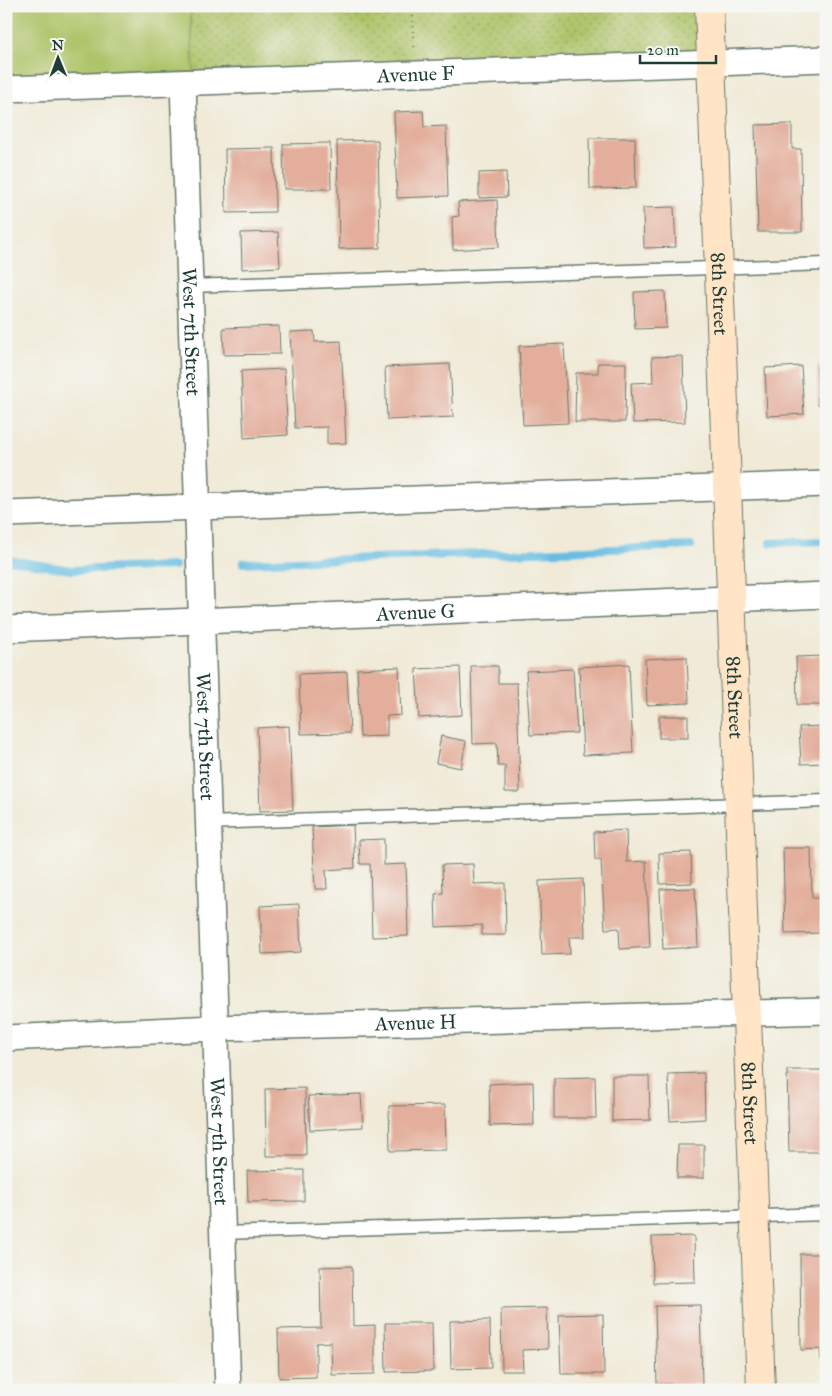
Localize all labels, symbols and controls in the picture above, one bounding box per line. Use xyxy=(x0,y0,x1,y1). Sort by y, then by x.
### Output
north arrow xyxy=(32,32,82,82)
scale bar xyxy=(640,32,716,64)
text: N xyxy=(52,37,64,54)
text: 20 m xyxy=(647,41,679,59)
street label: Avenue F xyxy=(376,61,455,87)
street label: 8th Street xyxy=(706,252,733,336)
street label: West 7th Street xyxy=(177,267,206,396)
street label: Avenue G xyxy=(375,598,456,626)
street label: 8th Street xyxy=(721,656,749,739)
street label: West 7th Street xyxy=(191,672,220,801)
street label: Avenue H xyxy=(374,1009,457,1036)
street label: 8th Street xyxy=(737,1061,764,1145)
street label: West 7th Street xyxy=(205,1077,234,1206)

